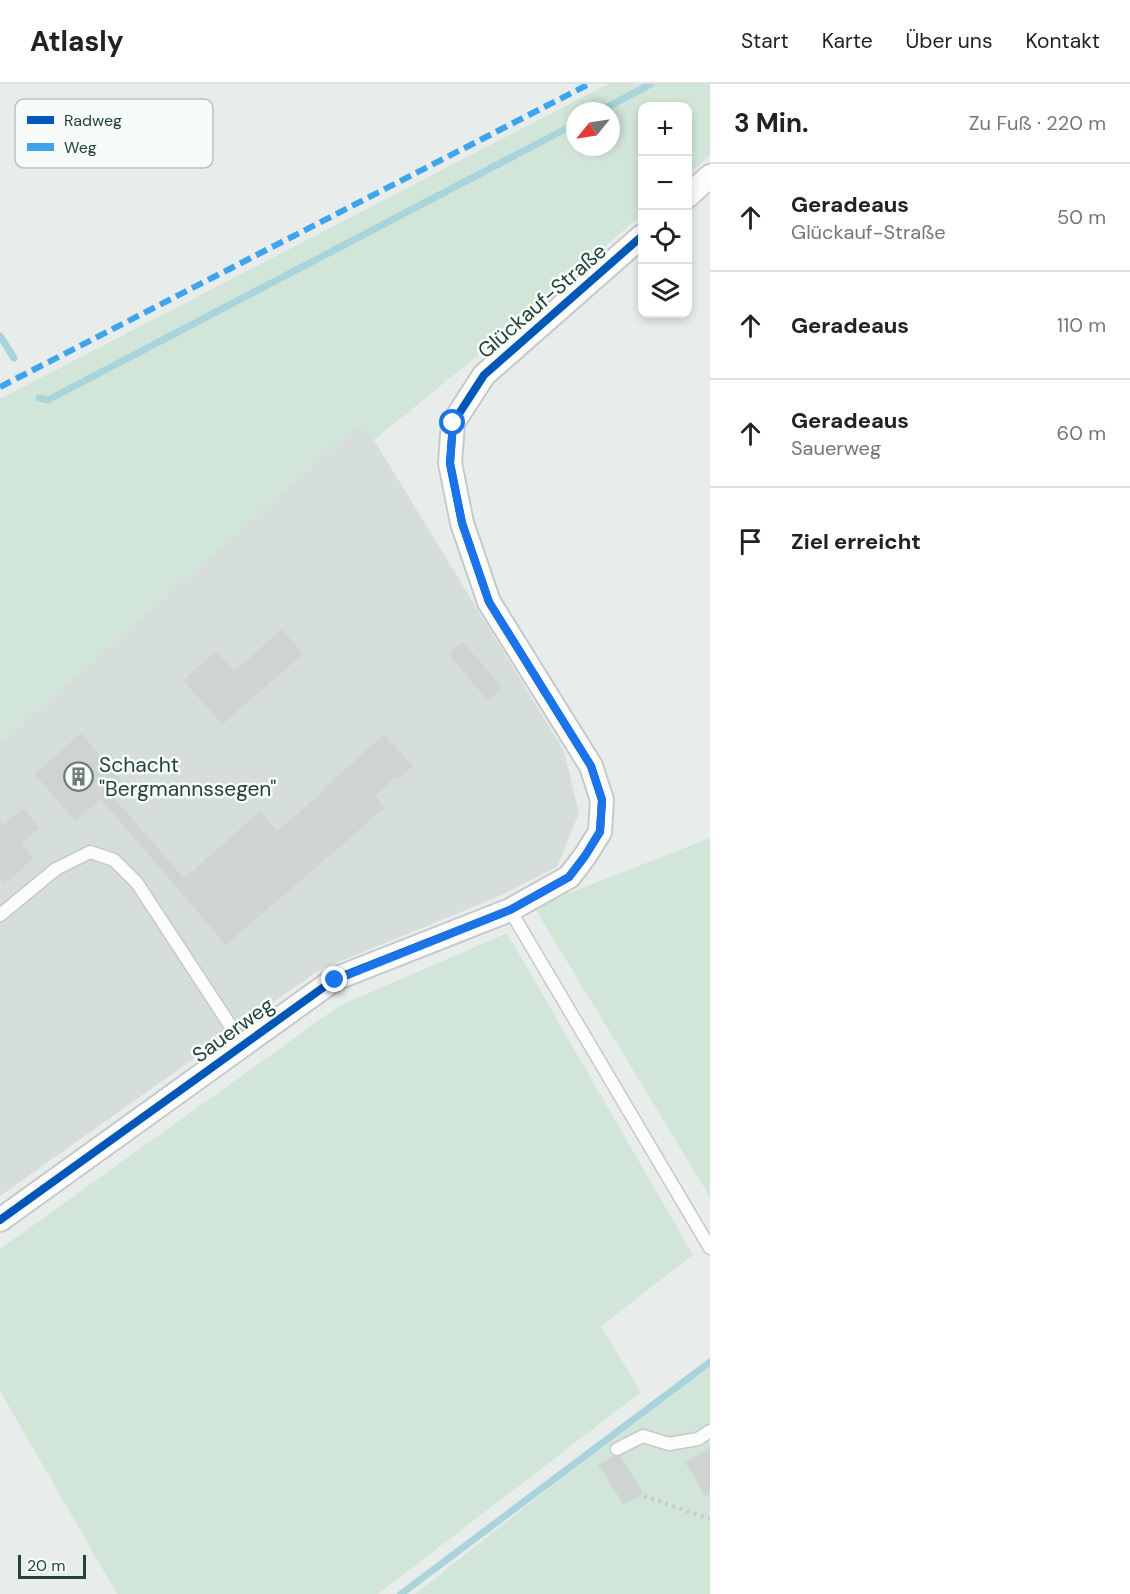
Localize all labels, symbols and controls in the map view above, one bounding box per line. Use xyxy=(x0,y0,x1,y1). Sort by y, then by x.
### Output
text: Atlasly xyxy=(30,23,124,60)
text: Start xyxy=(741,27,789,55)
text: Karte xyxy=(822,27,873,55)
text: Über uns xyxy=(906,27,992,55)
text: Kontakt xyxy=(1025,27,1100,55)
legend xyxy=(15,99,213,168)
north arrow xyxy=(566,102,620,156)
map controls xyxy=(638,102,692,318)
button: + xyxy=(638,102,692,156)
text: 3 Min. xyxy=(734,106,809,140)
text: Radweg xyxy=(64,110,122,131)
text: Zu Fuß · 220 m xyxy=(969,110,1106,136)
text: Weg xyxy=(64,137,97,158)
button: − xyxy=(638,156,692,210)
text: Geradeaus xyxy=(791,190,909,219)
icon: ahead xyxy=(734,201,767,234)
text: 50 m xyxy=(1057,204,1106,230)
button: locate xyxy=(638,210,692,264)
text: Glückauf-Straße xyxy=(791,219,946,245)
street label: Glückauf-Straße xyxy=(472,237,612,365)
button: layers xyxy=(638,264,692,318)
icon: ahead xyxy=(734,309,767,342)
text: Geradeaus xyxy=(791,311,909,340)
text: 110 m xyxy=(1057,312,1106,338)
text: Geradeaus xyxy=(791,406,909,435)
route start xyxy=(439,409,465,435)
icon: ahead xyxy=(734,417,767,450)
text: 60 m xyxy=(1057,420,1106,446)
text: Sauerweg xyxy=(791,435,881,461)
icon: arrive xyxy=(734,525,767,558)
text: Ziel erreicht xyxy=(791,527,921,556)
place label: Schacht "Bergmannssegen" xyxy=(99,751,276,803)
building icon: Schacht "Bergmannssegen" xyxy=(62,761,94,793)
route end xyxy=(321,966,347,992)
street label: Sauerweg xyxy=(187,991,280,1069)
scale bar xyxy=(18,1552,86,1580)
text: 20 m xyxy=(27,1555,66,1576)

